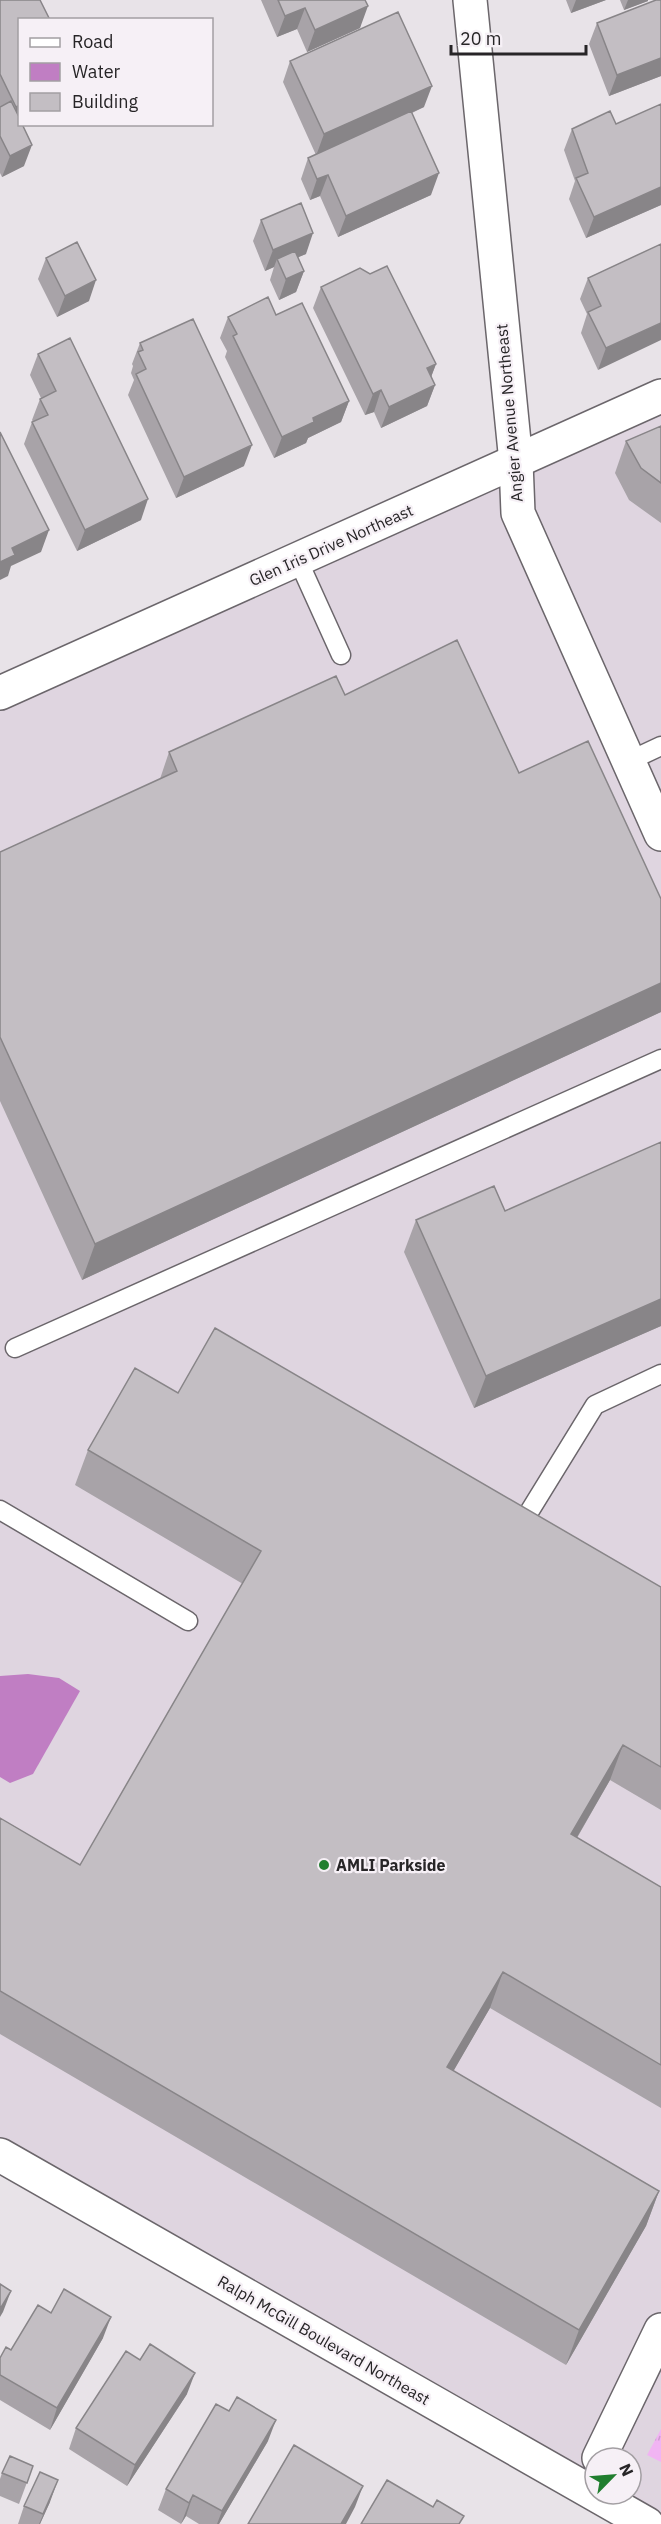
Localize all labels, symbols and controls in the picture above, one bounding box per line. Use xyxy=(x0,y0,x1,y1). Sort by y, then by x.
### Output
legend xyxy=(18,18,213,126)
scale bar xyxy=(451,18,586,56)
text: 20 m xyxy=(460,27,502,50)
text: Road xyxy=(72,30,113,53)
text: Water xyxy=(72,60,121,83)
text: Building xyxy=(72,90,139,113)
street label: Angier Avenue Northeast xyxy=(491,323,527,503)
street label: Glen Iris Drive Northeast xyxy=(246,500,416,590)
place label: AMLI Parkside xyxy=(336,1855,446,1875)
marker: AMLI Parkside xyxy=(317,1858,331,1872)
street label: Ralph McGill Boulevard Northeast xyxy=(214,2271,434,2409)
north arrow xyxy=(583,2446,643,2506)
text: N xyxy=(615,2460,638,2479)

